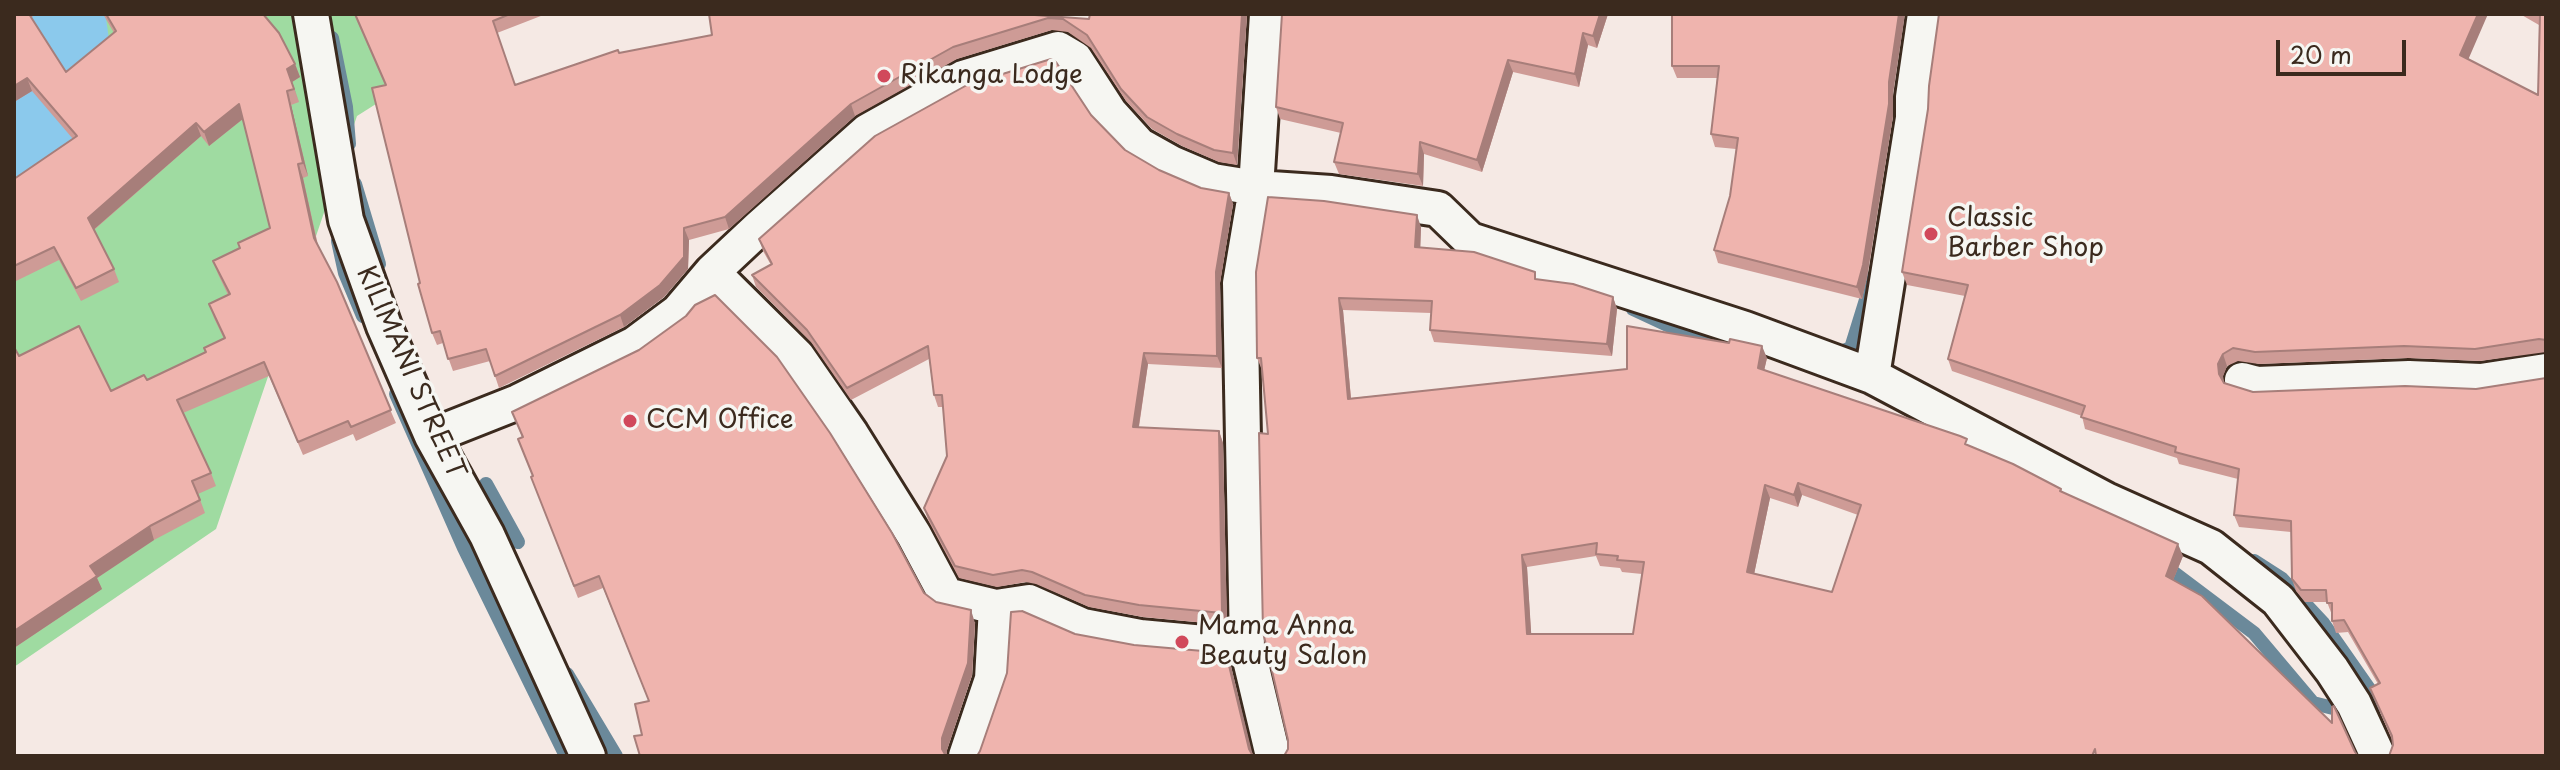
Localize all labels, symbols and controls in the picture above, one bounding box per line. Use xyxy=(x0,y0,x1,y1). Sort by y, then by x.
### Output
scale bar xyxy=(2280,24,2410,74)
text: 20 m xyxy=(2290,36,2352,72)
place label: Rikanga Lodge xyxy=(900,60,1083,92)
marker: Rikanga Lodge xyxy=(875,67,893,85)
place label: Classic Barber Shop xyxy=(1947,203,2104,264)
marker: Classic Barber Shop xyxy=(1922,225,1940,243)
street label: KILIMANI STREET xyxy=(349,262,471,484)
place label: CCM Office xyxy=(646,405,794,437)
marker: CCM Office xyxy=(621,412,639,430)
place label: Mama Anna Beauty Salon xyxy=(1198,611,1367,672)
marker: Mama Anna Beauty Salon xyxy=(1173,633,1191,651)

